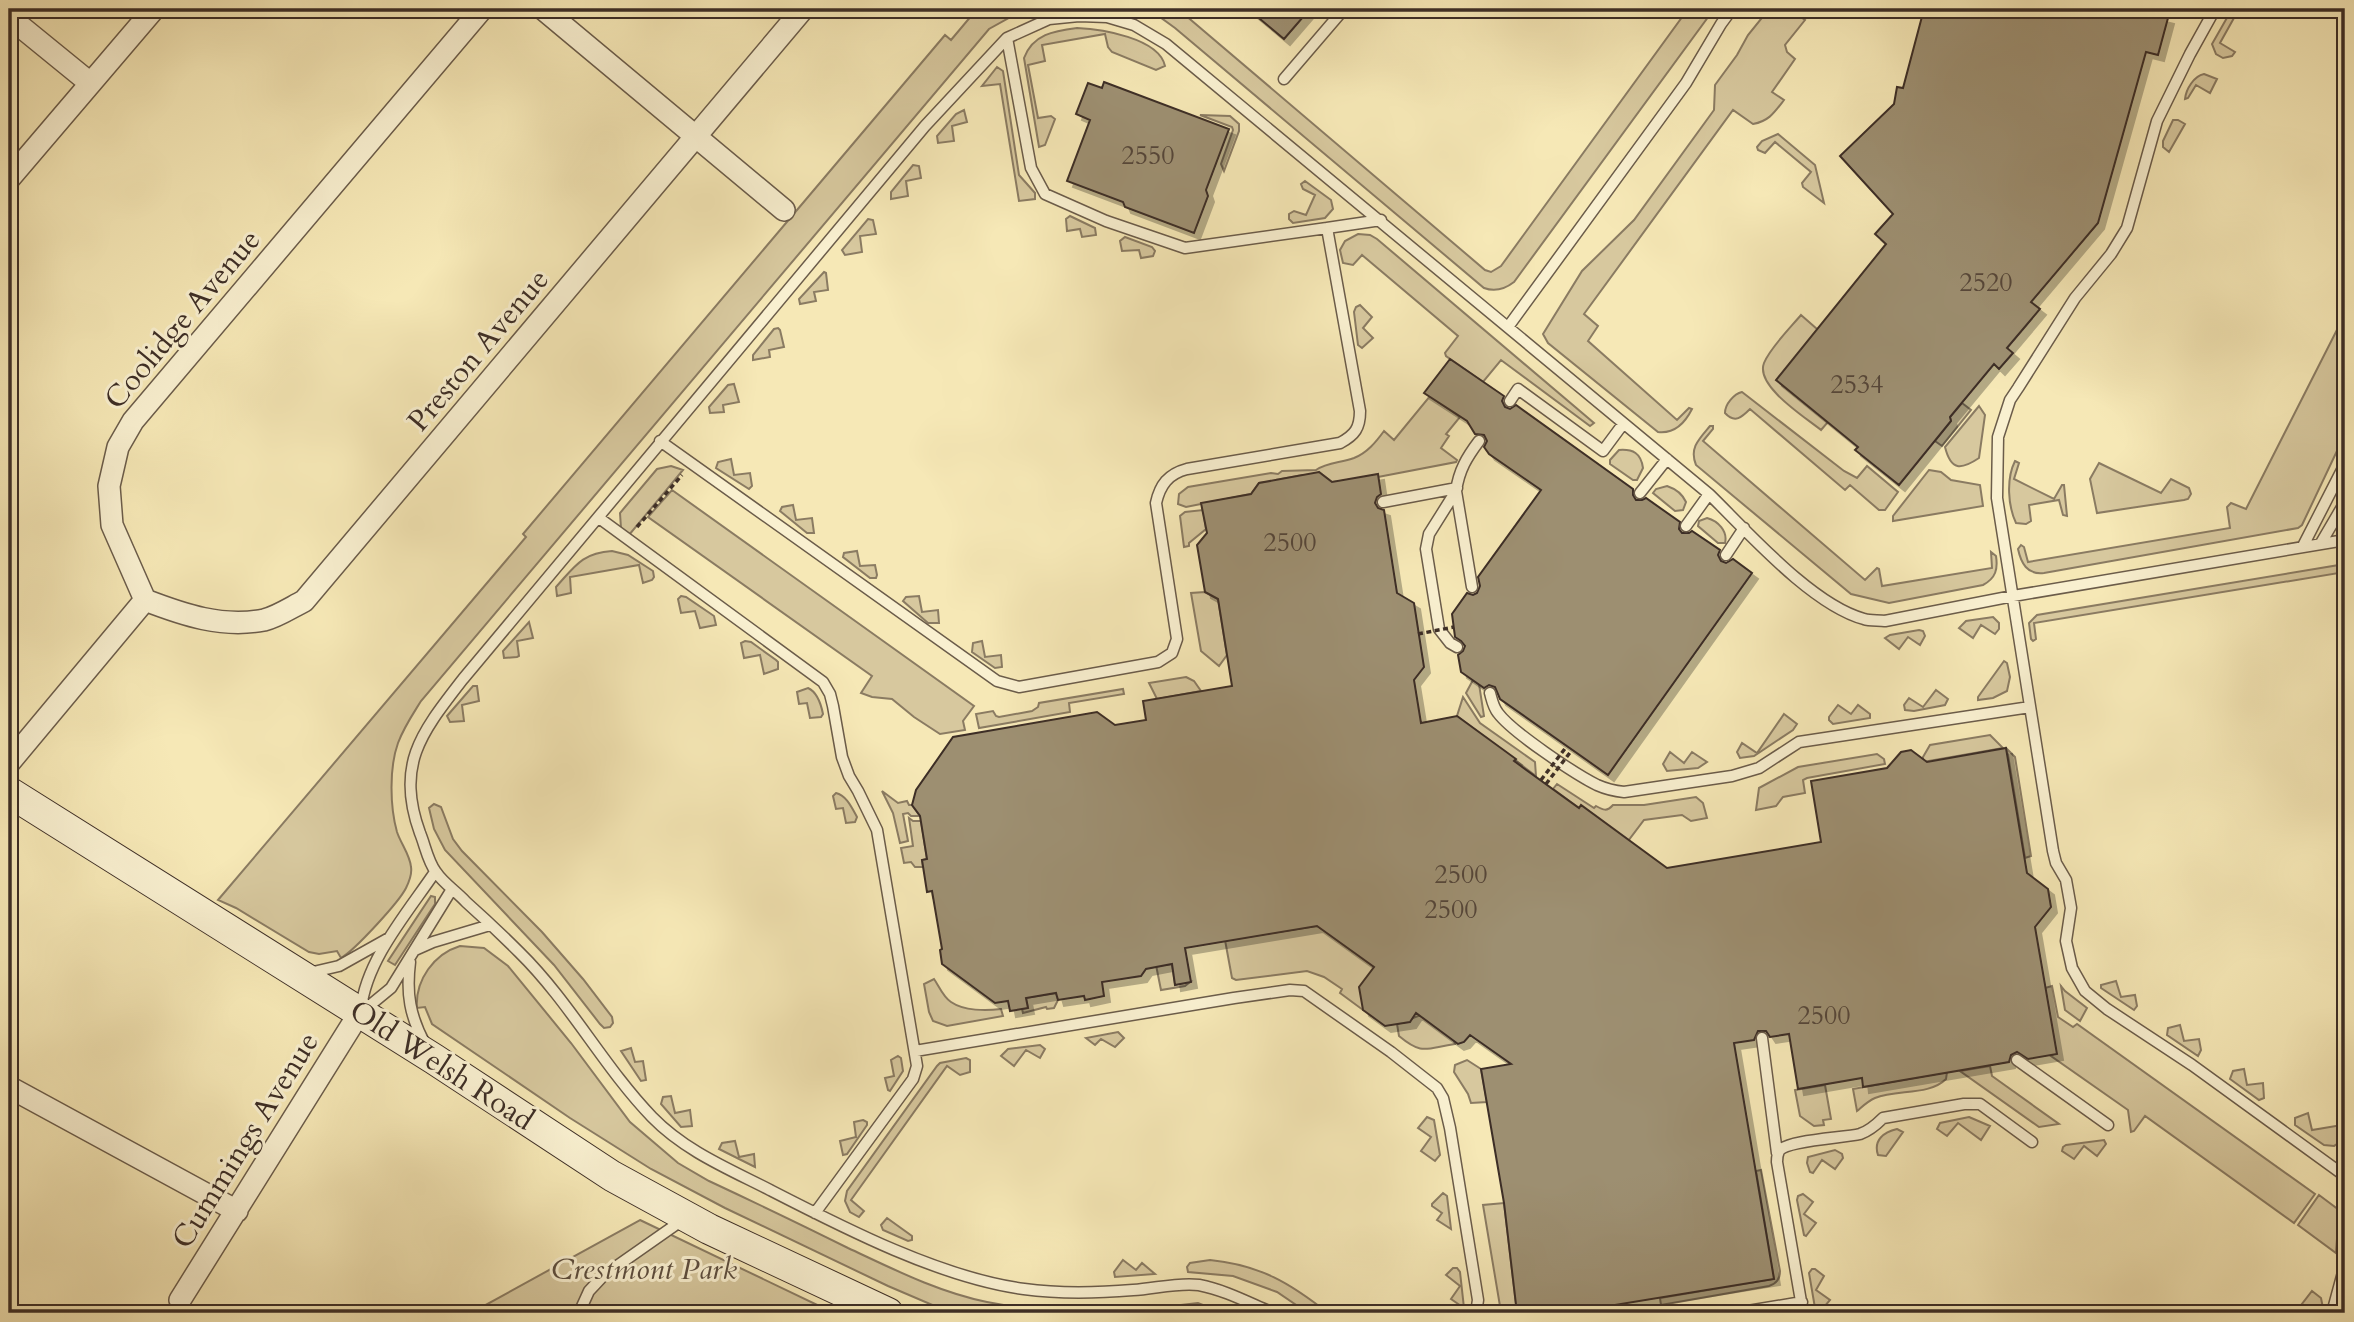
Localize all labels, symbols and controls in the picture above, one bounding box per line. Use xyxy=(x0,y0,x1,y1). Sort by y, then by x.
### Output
house number: 2550 xyxy=(1121,138,1175,173)
street label: Coolidge Avenue xyxy=(95,221,270,418)
street label: Preston Avenue xyxy=(398,260,559,440)
house number: 2520 xyxy=(1959,265,2013,300)
house number: 2534 xyxy=(1830,367,1884,402)
house number: 2500 xyxy=(1263,525,1317,560)
house number: 2500 xyxy=(1434,857,1488,892)
house number: 2500 xyxy=(1424,892,1478,927)
street label: Old Welsh Road xyxy=(341,990,542,1140)
house number: 2500 xyxy=(1797,998,1851,1033)
street label: Cummings Avenue xyxy=(162,1024,328,1256)
park label: Crestmont Park xyxy=(551,1249,737,1290)

